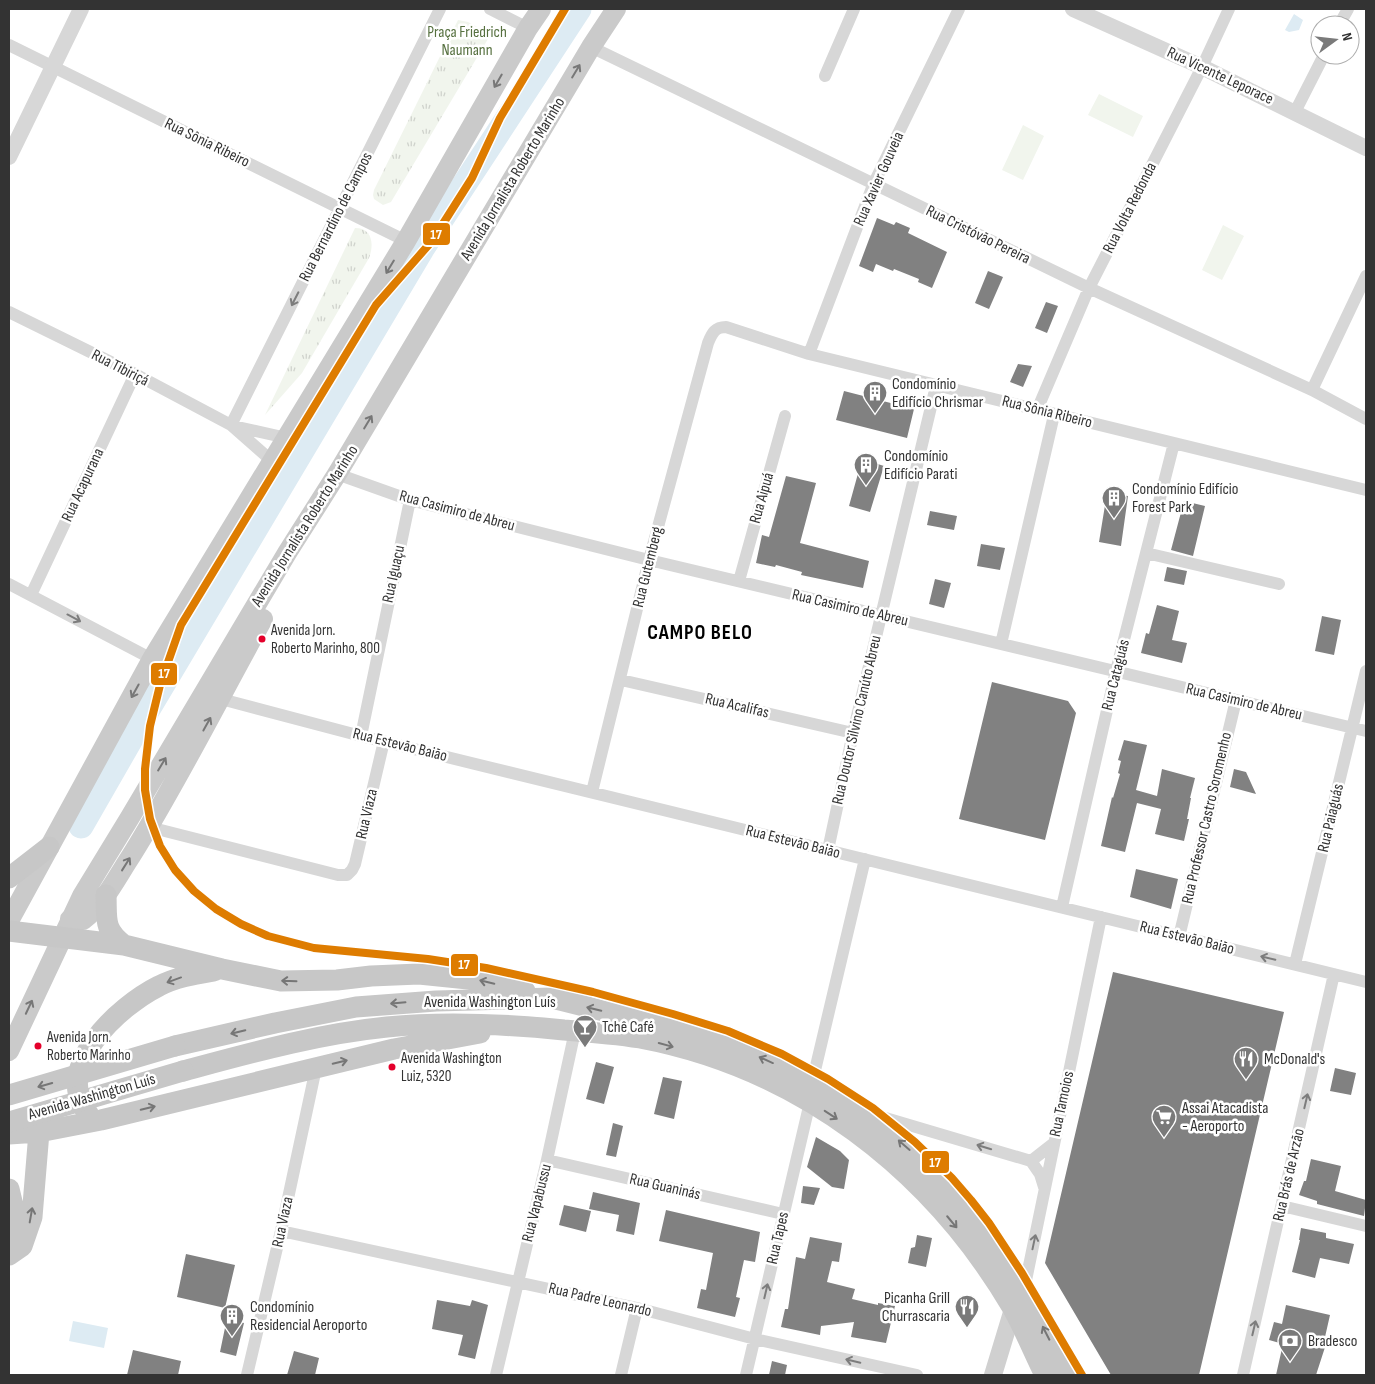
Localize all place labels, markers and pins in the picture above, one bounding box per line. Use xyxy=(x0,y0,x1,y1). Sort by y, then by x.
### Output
place label: Condomínio Edifício Chrismar xyxy=(892,375,984,412)
building icon: Condomínio Edifício Chrismar xyxy=(862,380,888,414)
place label: Condomínio Edifício Parati xyxy=(884,447,957,484)
building icon: Condomínio Edifício Parati xyxy=(853,452,879,486)
place label: Condomínio Edifício Forest Park xyxy=(1132,480,1238,517)
building icon: Condomínio Edifício Forest Park xyxy=(1101,485,1127,519)
place label: Avenida Jorn. Roberto Marinho, 800 xyxy=(270,621,380,658)
marker: Avenida Jorn. Roberto Marinho, 800 xyxy=(257,634,267,644)
bar icon: Tchê Café xyxy=(572,1014,598,1048)
place label: Tchê Café xyxy=(602,1018,654,1037)
place label: Avenida Jorn. Roberto Marinho xyxy=(46,1028,131,1065)
marker: Avenida Jorn. Roberto Marinho xyxy=(33,1041,43,1051)
restaurant icon: McDonald's xyxy=(1233,1046,1259,1080)
place label: Avenida Washington Luiz, 5320 xyxy=(400,1049,502,1086)
place label: McDonald's xyxy=(1264,1050,1326,1069)
marker: Avenida Washington Luiz, 5320 xyxy=(387,1062,397,1072)
place label: Assai Atacadista - Aeroporto xyxy=(1181,1099,1268,1136)
supermarket icon: Assai Atacadista - Aeroporto xyxy=(1151,1104,1177,1138)
place label: Picanha Grill Churrascaria xyxy=(882,1289,950,1326)
restaurant icon: Picanha Grill Churrascaria xyxy=(954,1294,980,1328)
place label: Condomínio Residencial Aeroporto xyxy=(250,1298,367,1335)
building icon: Condomínio Residencial Aeroporto xyxy=(219,1303,245,1337)
bank icon: Bradesco xyxy=(1277,1328,1303,1362)
place label: Bradesco xyxy=(1308,1332,1357,1351)

